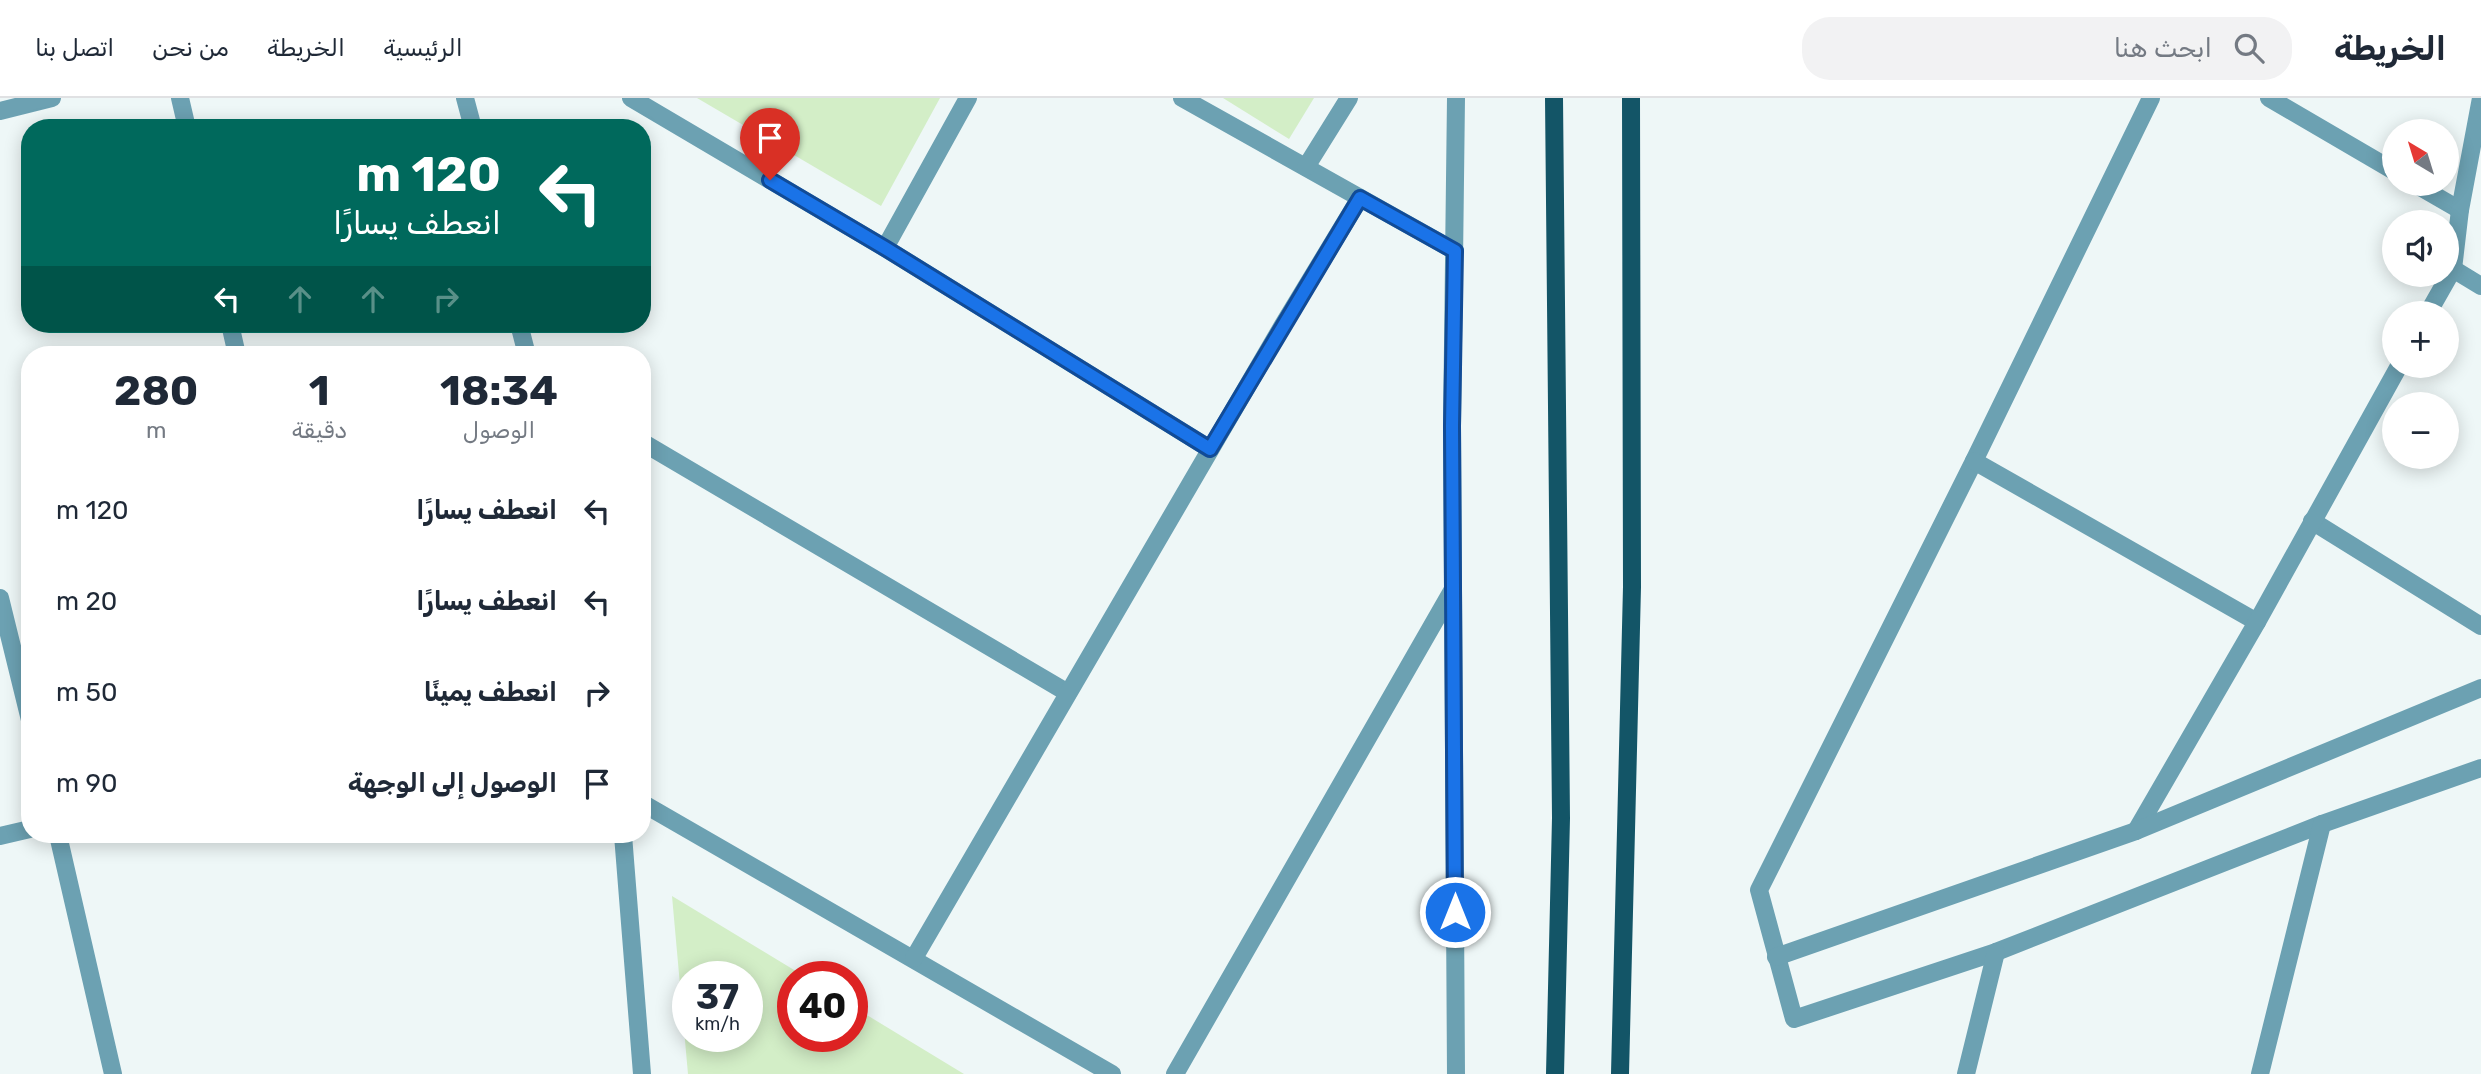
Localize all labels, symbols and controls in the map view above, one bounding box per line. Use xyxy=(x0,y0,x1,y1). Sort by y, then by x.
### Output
search box xyxy=(1802,17,2292,80)
icon: search xyxy=(2230,29,2268,67)
text: الخريطة xyxy=(2334,29,2446,68)
text: ابحث هنا xyxy=(2114,33,2212,64)
text: اتصل بنا xyxy=(35,34,114,62)
text: من نحن xyxy=(152,34,229,62)
text: الخريطة xyxy=(267,34,345,62)
text: الرئيسية xyxy=(383,34,463,62)
pin xyxy=(740,108,800,180)
icon: arrive xyxy=(751,119,789,157)
north arrow xyxy=(2382,119,2459,196)
map controls xyxy=(2382,119,2459,469)
text: 120 m xyxy=(356,145,501,203)
icon: left xyxy=(525,147,616,238)
text: انعطف يسارًا xyxy=(333,204,501,242)
button: sound xyxy=(2382,210,2459,287)
icon: left xyxy=(208,280,246,318)
icon: ahead xyxy=(281,280,319,318)
icon: ahead xyxy=(354,280,392,318)
icon: right xyxy=(427,280,465,318)
button: + xyxy=(2382,301,2459,378)
text: 280 xyxy=(114,366,198,416)
text: 1 xyxy=(309,366,330,416)
text: 18:34 xyxy=(440,366,558,416)
button: − xyxy=(2382,392,2459,469)
text: m xyxy=(146,416,166,444)
text: دقيقة xyxy=(291,416,347,444)
text: الوصول xyxy=(463,416,535,444)
icon: left xyxy=(578,492,616,530)
text: 120 m xyxy=(56,495,128,526)
text: انعطف يسارًا xyxy=(416,495,557,526)
icon: left xyxy=(578,583,616,621)
text: 20 m xyxy=(56,586,117,617)
text: انعطف يسارًا xyxy=(416,586,557,617)
icon: right xyxy=(578,674,616,712)
text: 50 m xyxy=(56,677,117,708)
text: انعطف يمينًا xyxy=(424,677,557,708)
icon: arrive xyxy=(578,765,616,803)
text: 90 m xyxy=(56,768,117,799)
text: الوصول إلى الوجهة xyxy=(348,768,557,799)
position arrow xyxy=(1418,875,1492,949)
speed limit sign: 40 xyxy=(777,961,868,1052)
text: 37 xyxy=(696,976,739,1018)
text: km/h xyxy=(695,1013,740,1035)

